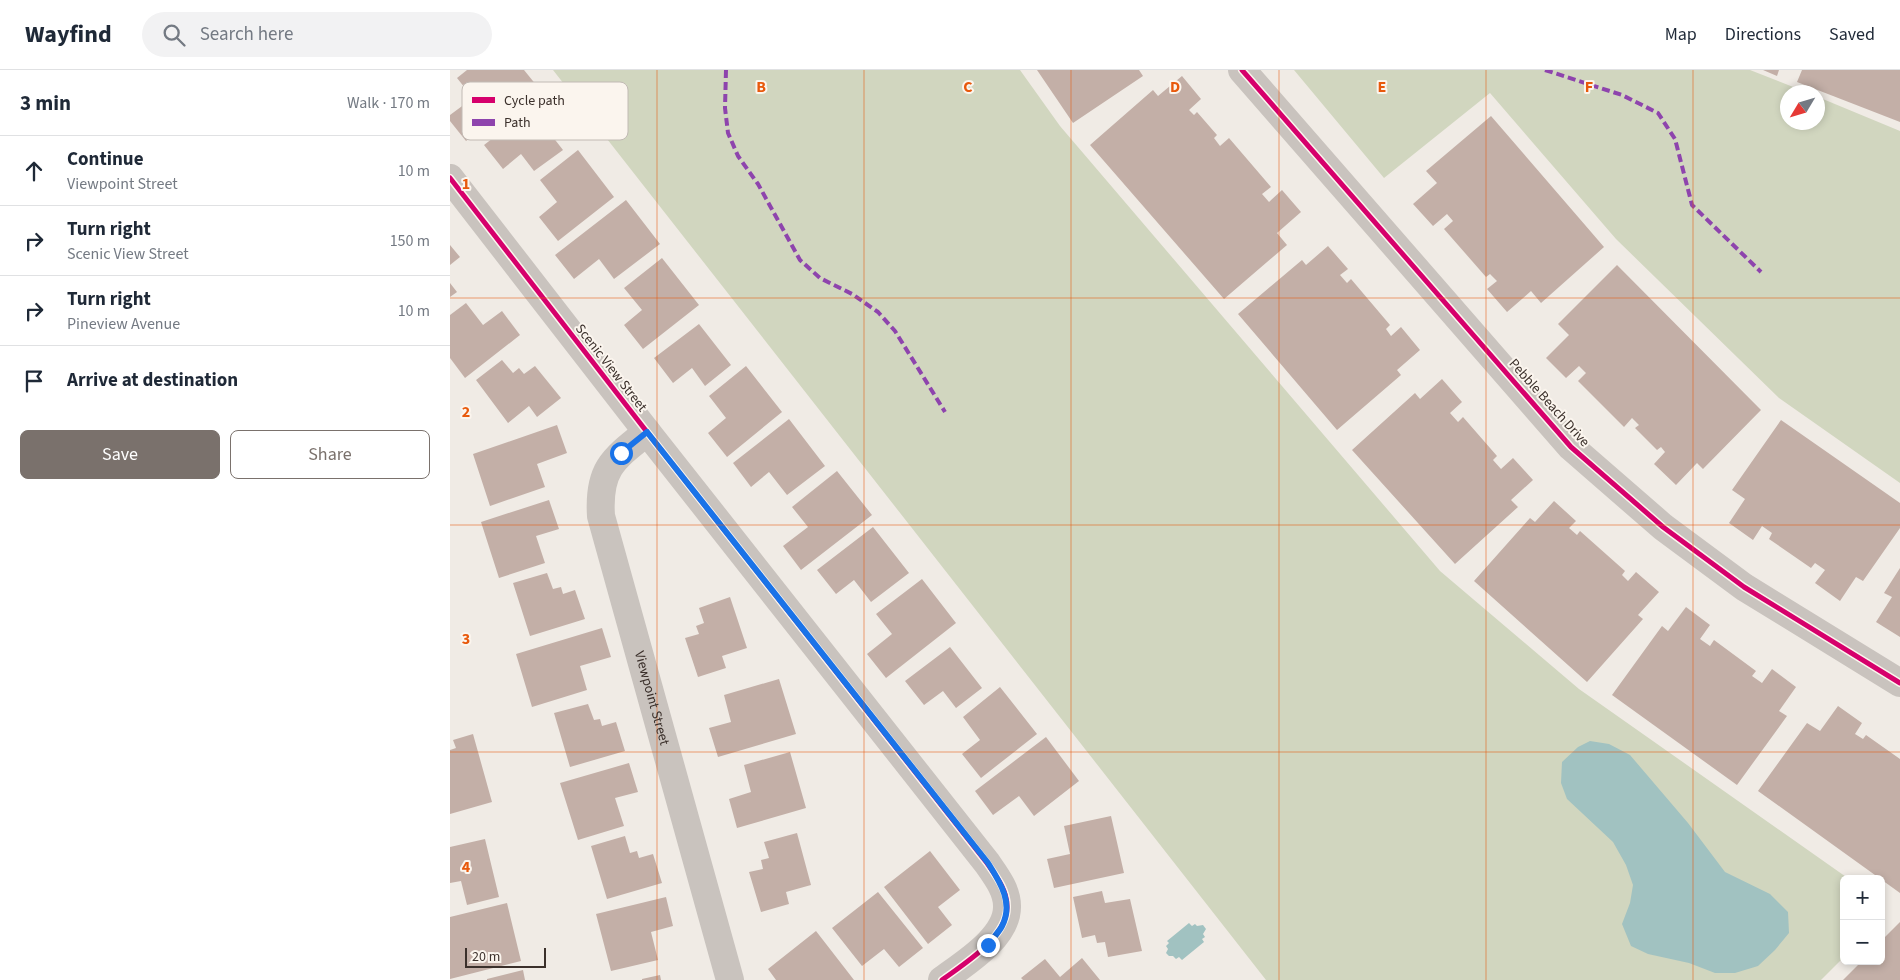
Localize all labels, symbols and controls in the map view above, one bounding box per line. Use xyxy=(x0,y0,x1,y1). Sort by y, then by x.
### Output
search box xyxy=(142,12,492,57)
text: Wayfind xyxy=(25,17,112,52)
icon: search xyxy=(160,21,188,49)
text: Search here xyxy=(200,21,293,48)
text: Map xyxy=(1665,22,1697,47)
text: Directions xyxy=(1725,22,1801,47)
text: Saved xyxy=(1829,22,1875,47)
text: B xyxy=(756,76,766,98)
text: C xyxy=(963,76,973,98)
text: D xyxy=(1170,76,1180,98)
text: E xyxy=(1378,76,1386,98)
text: F xyxy=(1585,76,1593,98)
legend xyxy=(462,82,628,140)
north arrow xyxy=(1780,85,1825,130)
text: 3 min xyxy=(20,88,71,118)
text: Cycle path xyxy=(504,91,565,111)
text: Walk · 170 m xyxy=(347,92,430,114)
text: Path xyxy=(504,113,531,133)
text: Continue xyxy=(67,146,144,173)
icon: ahead xyxy=(20,157,48,185)
text: 10 m xyxy=(398,160,430,182)
text: Viewpoint Street xyxy=(67,173,178,195)
text: 1 xyxy=(462,173,470,195)
text: Turn right xyxy=(67,216,151,243)
icon: right xyxy=(20,227,48,255)
text: 150 m xyxy=(390,230,430,252)
text: Scenic View Street xyxy=(67,243,189,265)
text: Turn right xyxy=(67,286,151,313)
icon: right xyxy=(20,297,48,325)
text: 10 m xyxy=(398,300,430,322)
text: Pineview Avenue xyxy=(67,313,180,335)
street label: Scenic View Street xyxy=(570,320,652,416)
street label: Pebble Beach Drive xyxy=(1504,355,1594,452)
icon: arrive xyxy=(20,367,48,395)
text: Arrive at destination xyxy=(67,367,238,394)
text: 2 xyxy=(462,401,470,423)
button: Save xyxy=(20,430,220,479)
button: Share xyxy=(230,430,430,479)
route start xyxy=(610,442,633,465)
text: 3 xyxy=(462,628,470,650)
street label: Viewpoint Street xyxy=(629,649,674,748)
text: 4 xyxy=(462,856,471,878)
map controls xyxy=(1840,875,1885,965)
button: + xyxy=(1840,875,1885,920)
button: − xyxy=(1840,920,1885,965)
route end xyxy=(977,934,1000,957)
scale bar xyxy=(465,945,546,968)
text: 20 m xyxy=(472,947,500,967)

